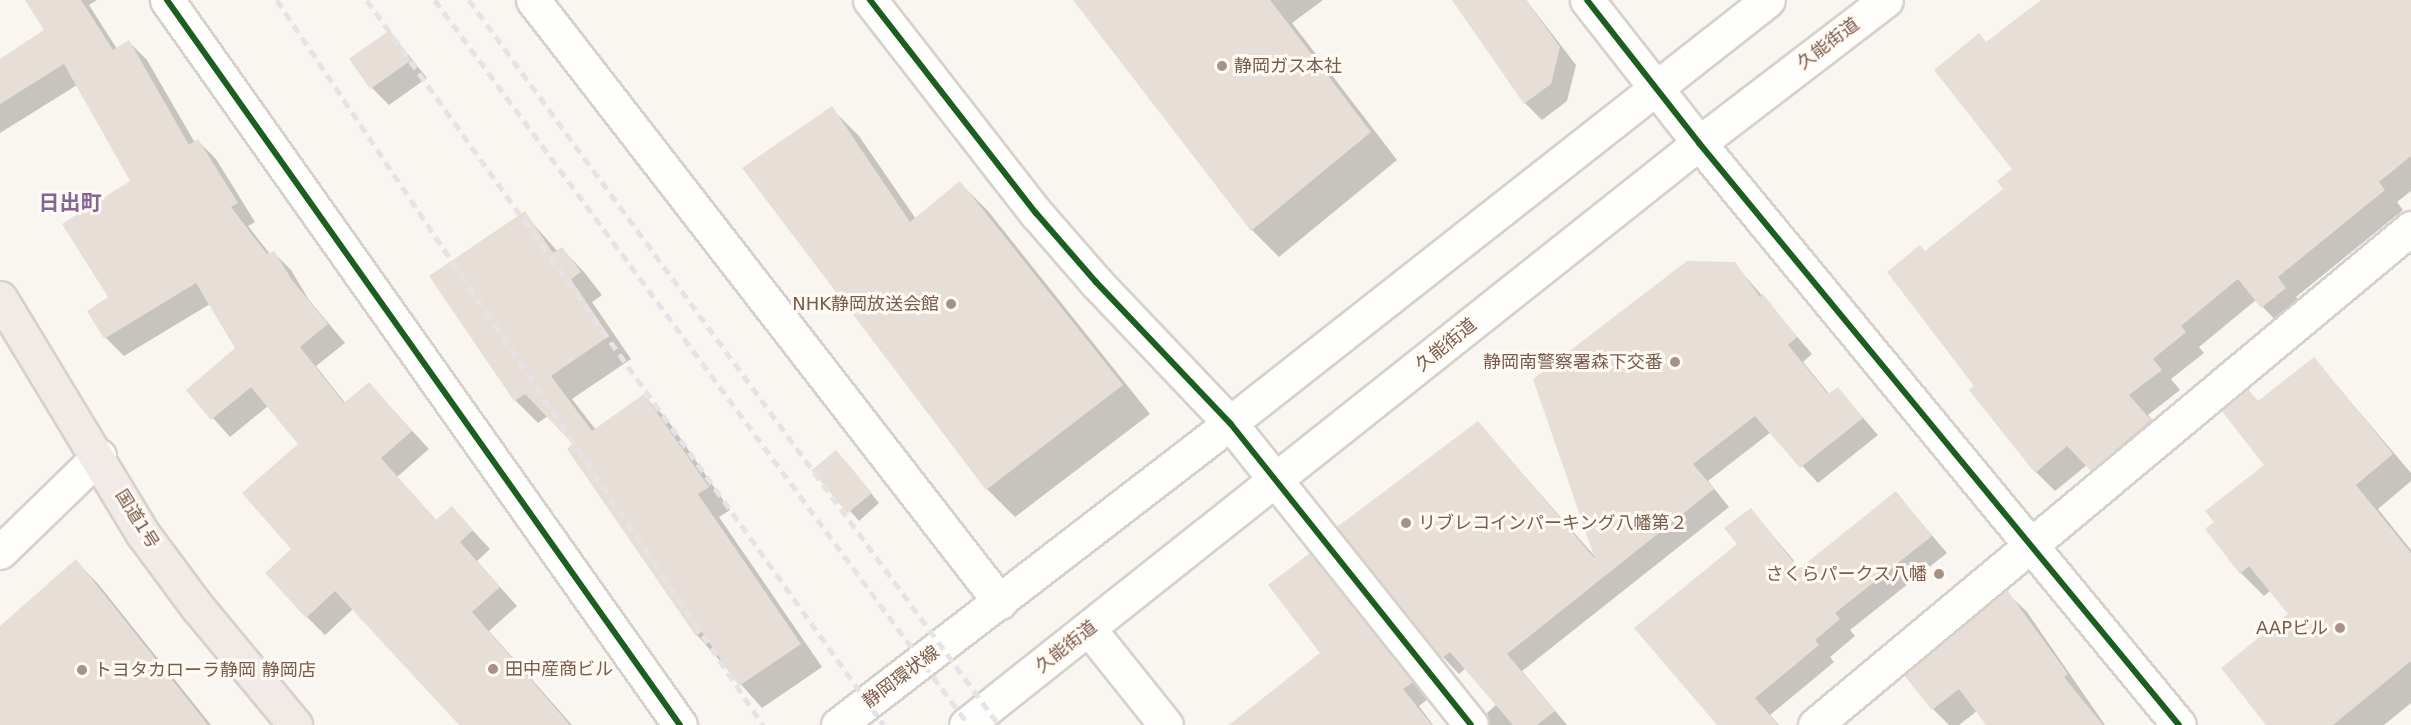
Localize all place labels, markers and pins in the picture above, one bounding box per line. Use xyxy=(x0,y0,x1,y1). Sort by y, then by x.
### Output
place label: 静岡ガス本社 xyxy=(1234,55,1342,77)
marker: 静岡ガス本社 xyxy=(1215,59,1229,73)
place label: NHK静岡放送会館 xyxy=(792,293,939,315)
marker: NHK静岡放送会館 xyxy=(944,297,958,311)
place label: 静岡南警察署森下交番 xyxy=(1483,351,1663,373)
marker: 静岡南警察署森下交番 xyxy=(1668,355,1682,369)
place label: リブレコインパーキング八幡第２ xyxy=(1418,512,1688,534)
marker: リブレコインパーキング八幡第２ xyxy=(1399,516,1413,530)
place label: さくらパークス八幡 xyxy=(1765,563,1927,585)
marker: さくらパークス八幡 xyxy=(1932,567,1946,581)
place label: AAPビル xyxy=(2256,617,2328,639)
marker: AAPビル xyxy=(2333,621,2347,635)
place label: 田中産商ビル xyxy=(505,658,613,680)
place label: トヨタカローラ静岡 静岡店 xyxy=(94,659,316,681)
marker: 田中産商ビル xyxy=(486,662,500,676)
marker: トヨタカローラ静岡 静岡店 xyxy=(75,663,89,677)

